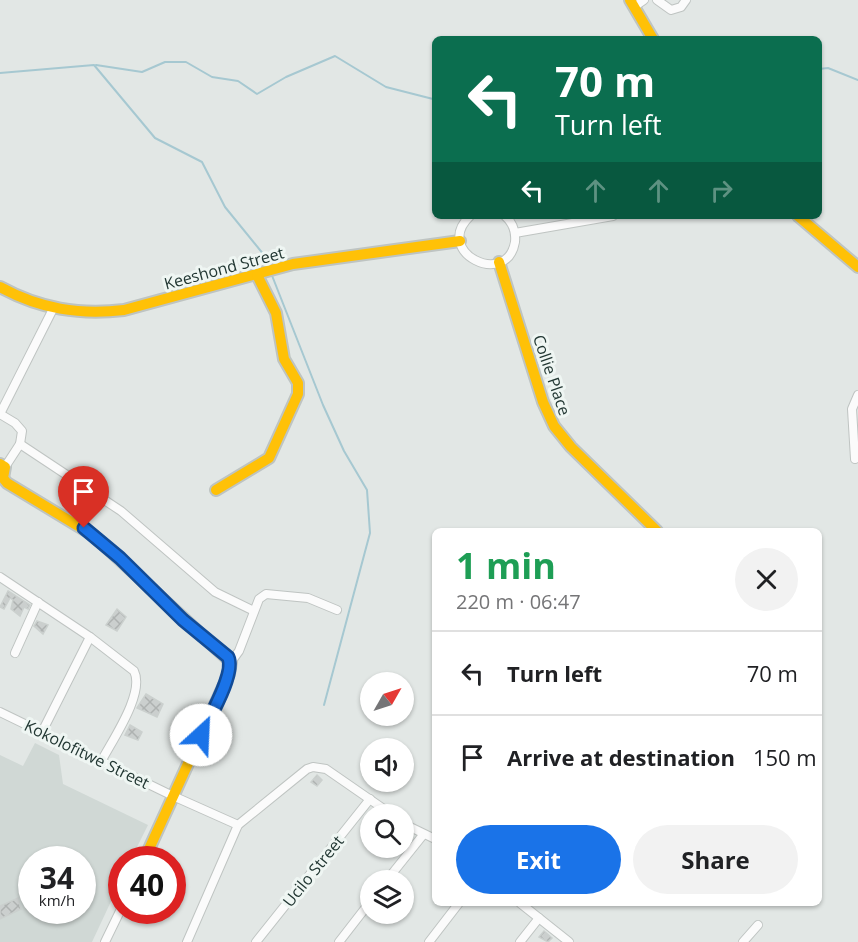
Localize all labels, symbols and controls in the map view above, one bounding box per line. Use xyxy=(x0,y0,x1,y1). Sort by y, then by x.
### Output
text: 70 m xyxy=(555,52,655,109)
icon: left xyxy=(456,60,534,138)
text: Turn left xyxy=(555,106,662,143)
icon: left xyxy=(516,174,549,207)
icon: ahead xyxy=(579,174,612,207)
icon: ahead xyxy=(642,174,675,207)
icon: right xyxy=(705,174,738,207)
street label: Keeshond Street xyxy=(162,241,287,295)
street label: Collie Place xyxy=(528,332,576,418)
pin xyxy=(58,466,109,528)
icon: arrive xyxy=(67,475,100,508)
text: 1 min xyxy=(456,541,556,590)
button: close xyxy=(735,548,798,611)
text: 220 m · 06:47 xyxy=(456,588,581,615)
icon: left xyxy=(456,657,489,690)
text: Turn left xyxy=(507,658,602,688)
text: 70 m xyxy=(747,658,798,688)
north arrow xyxy=(360,672,414,726)
map controls xyxy=(360,672,414,924)
position arrow xyxy=(169,703,233,767)
street label: Kokolofitwe Street xyxy=(21,714,153,794)
button: sound xyxy=(360,738,414,792)
icon: arrive xyxy=(456,741,489,774)
text: Arrive at destination xyxy=(507,742,735,772)
text: 150 m xyxy=(753,742,817,772)
button: search xyxy=(360,804,414,858)
button: Exit xyxy=(456,825,621,894)
button: Share xyxy=(633,825,798,894)
street label: Ucilo Street xyxy=(277,830,349,911)
speed limit sign: 40 xyxy=(108,846,186,924)
text: 34 xyxy=(40,857,74,898)
button: layers xyxy=(360,870,414,924)
text: km/h xyxy=(39,890,75,910)

